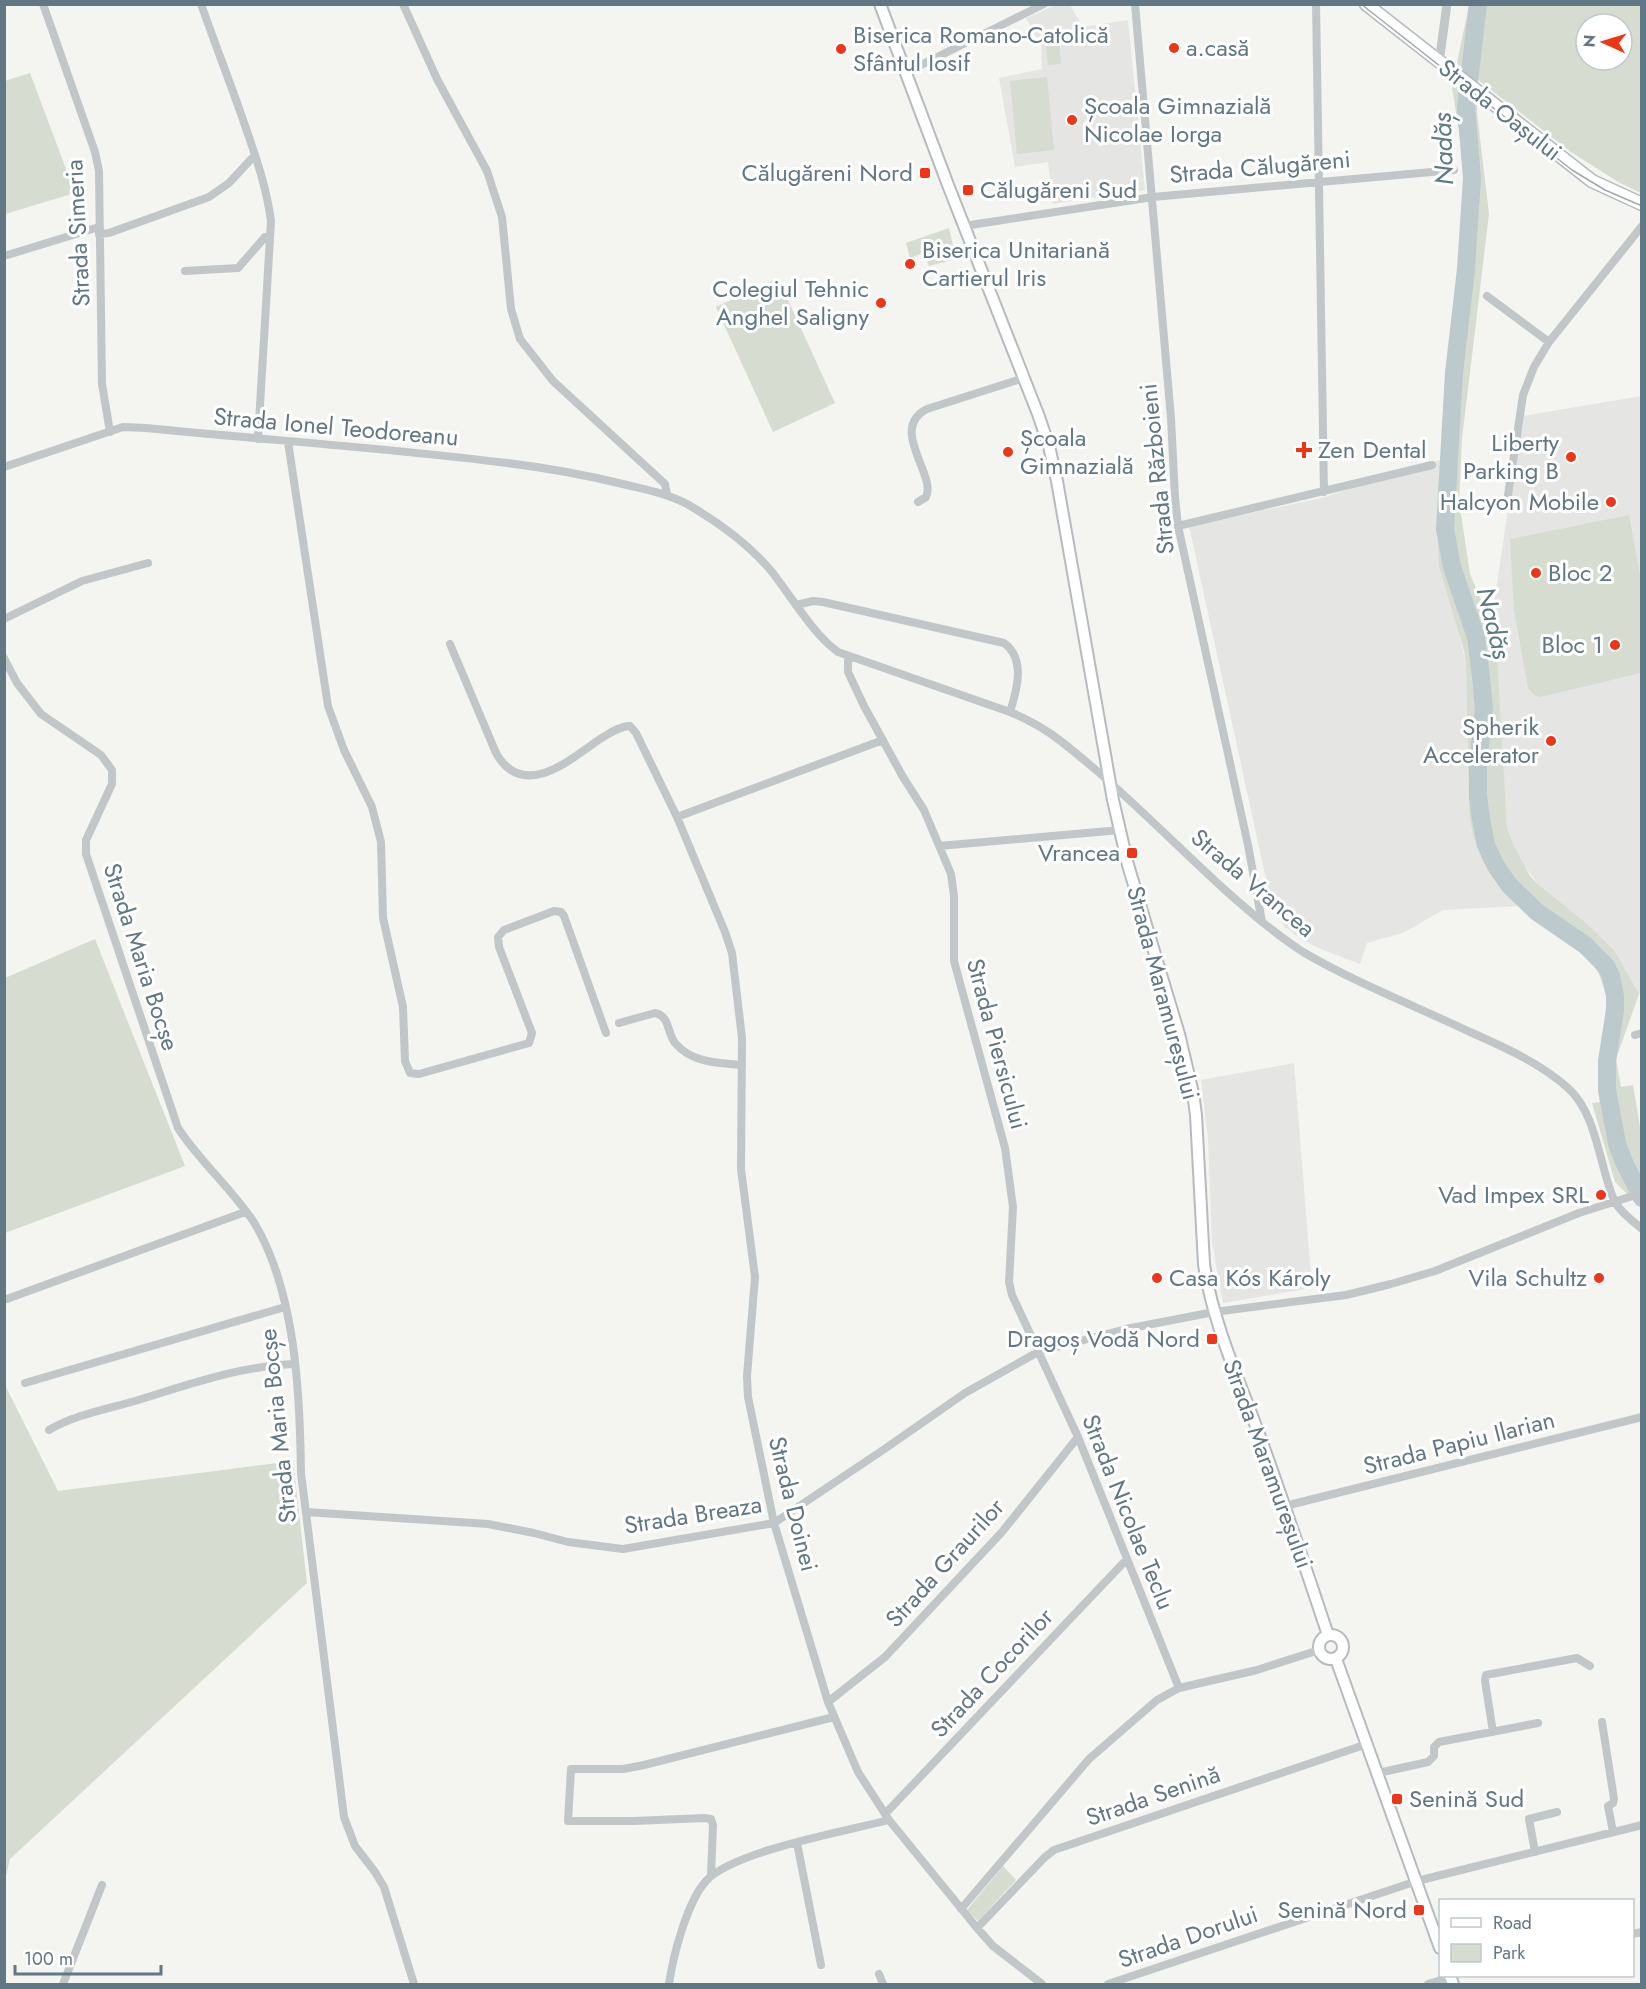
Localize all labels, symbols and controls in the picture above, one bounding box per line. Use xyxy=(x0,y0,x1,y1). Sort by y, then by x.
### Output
north arrow xyxy=(1574,12,1634,72)
place label: Biserica Romano-Catolică Sfântul Iosif xyxy=(853,17,1109,80)
place label: a.casă xyxy=(1186,30,1249,65)
text: N xyxy=(1578,34,1601,48)
marker: a.casă xyxy=(1167,41,1181,55)
marker: Biserica Romano-Catolică Sfântul Iosif xyxy=(834,42,848,56)
street label: Strada Oașului xyxy=(1431,50,1569,169)
place label: Școala Gimnazială Nicolae Iorga xyxy=(1084,88,1271,151)
water label: Nadăș xyxy=(1423,111,1463,186)
marker: Școala Gimnazială Nicolae Iorga xyxy=(1065,113,1079,127)
street label: Strada Călugăreni xyxy=(1168,141,1352,192)
place label: Călugăreni Nord xyxy=(742,155,913,190)
street label: Strada Simeria xyxy=(56,158,99,308)
marker: Călugăreni Nord xyxy=(918,166,932,180)
place label: Călugăreni Sud xyxy=(980,172,1137,207)
marker: Călugăreni Sud xyxy=(961,183,975,197)
place label: Biserica Unitariană Cartierul Iris xyxy=(922,232,1110,295)
marker: Biserica Unitariană Cartierul Iris xyxy=(903,257,917,271)
place label: Colegiul Tehnic Anghel Saligny xyxy=(712,271,869,334)
marker: Colegiul Tehnic Anghel Saligny xyxy=(874,296,888,310)
street label: Strada Războieni xyxy=(1130,382,1183,556)
street label: Strada Ionel Teodoreanu xyxy=(212,398,460,455)
place label: Școala Gimnazială xyxy=(1020,420,1134,483)
place label: Liberty Parking B xyxy=(1463,425,1559,488)
place label: Zen Dental xyxy=(1318,432,1427,467)
marker: Zen Dental xyxy=(1295,441,1313,459)
marker: Școala Gimnazială xyxy=(1001,445,1015,459)
marker: Liberty Parking B xyxy=(1564,450,1578,464)
place label: Halcyon Mobile xyxy=(1440,484,1599,519)
marker: Halcyon Mobile xyxy=(1604,495,1618,509)
place label: Bloc 2 xyxy=(1548,555,1612,590)
marker: Bloc 2 xyxy=(1529,566,1543,580)
water label: Nadăș xyxy=(1467,583,1521,664)
place label: Bloc 1 xyxy=(1542,627,1603,662)
marker: Bloc 1 xyxy=(1608,638,1622,652)
place label: Spherik Accelerator xyxy=(1423,709,1540,772)
marker: Spherik Accelerator xyxy=(1544,734,1558,748)
street label: Strada Vrancea xyxy=(1183,820,1323,945)
place label: Vrancea xyxy=(1038,835,1120,870)
marker: Vrancea xyxy=(1125,846,1139,860)
street label: Strada Maria Bocșe xyxy=(95,859,188,1055)
street label: Strada Maramureșului xyxy=(1118,882,1209,1104)
street label: Strada Piersicului xyxy=(958,955,1037,1133)
place label: Vad Impex SRL xyxy=(1438,1177,1589,1212)
marker: Vad Impex SRL xyxy=(1594,1188,1608,1202)
place label: Casa Kós Károly xyxy=(1169,1260,1331,1295)
place label: Vila Schultz xyxy=(1469,1260,1587,1295)
marker: Casa Kós Károly xyxy=(1150,1271,1164,1285)
marker: Vila Schultz xyxy=(1592,1271,1606,1285)
place label: Dragoș Vodă Nord xyxy=(1007,1321,1200,1356)
street label: Strada Maria Bocșe xyxy=(250,1327,305,1525)
marker: Dragoș Vodă Nord xyxy=(1205,1332,1219,1346)
street label: Strada Maramureșului xyxy=(1214,1354,1323,1573)
street label: Strada Papiu Ilarian xyxy=(1359,1402,1558,1483)
street label: Strada Nicolae Teclu xyxy=(1073,1409,1184,1615)
street label: Strada Doinei xyxy=(760,1433,827,1575)
street label: Strada Breaza xyxy=(622,1486,764,1543)
street label: Strada Graurilor xyxy=(877,1490,1013,1635)
street label: Strada Cocorilor xyxy=(922,1599,1062,1746)
street label: Strada Senină xyxy=(1081,1756,1225,1835)
place label: Senină Sud xyxy=(1409,1781,1524,1816)
marker: Senină Sud xyxy=(1390,1792,1404,1806)
place label: Senină Nord xyxy=(1278,1892,1407,1927)
street label: Strada Dorului xyxy=(1113,1896,1262,1977)
legend xyxy=(1439,1899,1634,1977)
marker: Senină Nord xyxy=(1412,1903,1426,1917)
text: Road xyxy=(1493,1910,1532,1936)
scale bar xyxy=(15,1938,160,1976)
text: Park xyxy=(1493,1940,1525,1966)
text: 100 m xyxy=(24,1946,73,1972)

